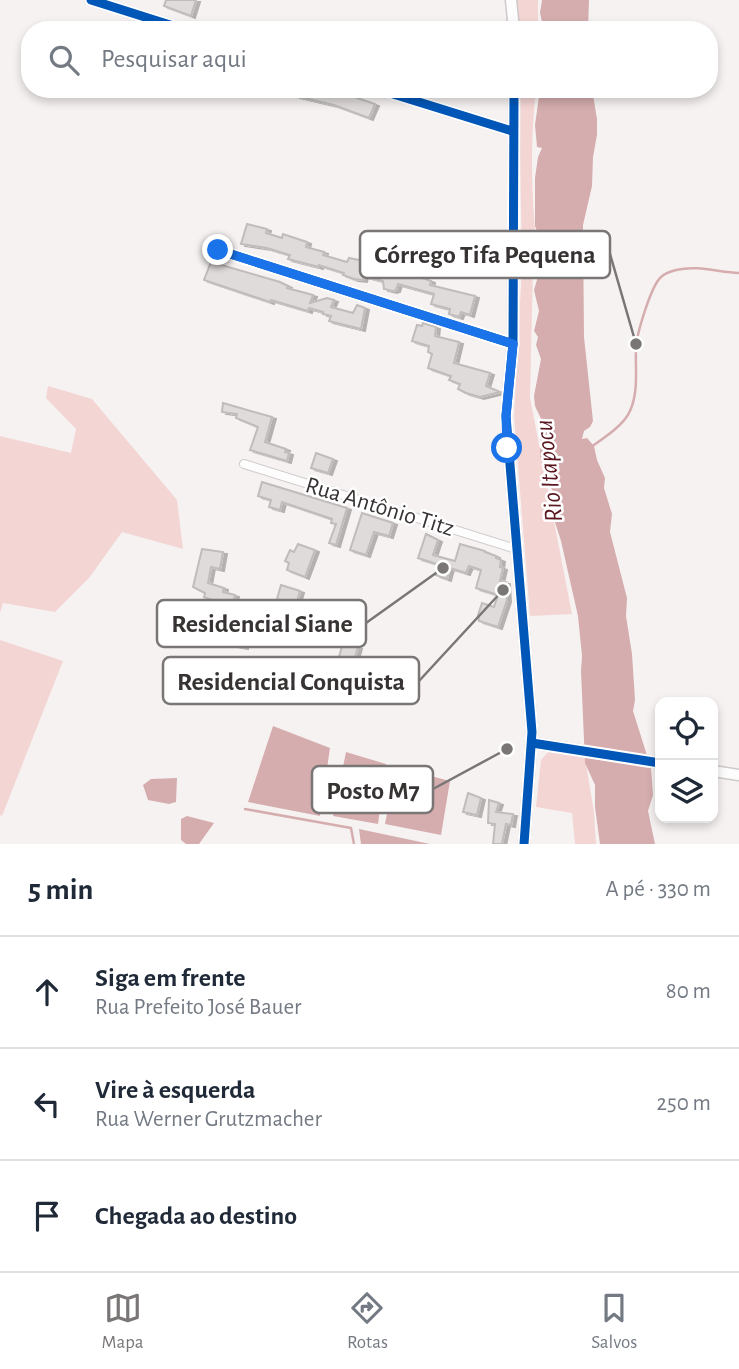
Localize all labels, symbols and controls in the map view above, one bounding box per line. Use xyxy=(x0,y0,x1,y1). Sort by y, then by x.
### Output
search box xyxy=(21,21,718,98)
icon: search xyxy=(45,41,83,79)
text: Pesquisar aqui xyxy=(101,46,247,72)
callout: Córrego Tifa Pequena xyxy=(360,231,610,278)
route end xyxy=(202,234,233,265)
text: Córrego Tifa Pequena xyxy=(374,242,596,268)
water label: Rio Itapocu xyxy=(531,418,567,524)
route start xyxy=(491,432,522,463)
street label: Rua Antônio Titz xyxy=(303,473,457,541)
callout: Residencial Siane xyxy=(157,600,366,647)
text: Residencial Siane xyxy=(171,611,353,637)
callout: Residencial Conquista xyxy=(163,657,419,704)
text: Residencial Conquista xyxy=(177,669,405,695)
map controls xyxy=(655,697,718,823)
button: locate xyxy=(655,697,718,760)
button: layers xyxy=(655,760,718,823)
callout: Posto M7 xyxy=(312,766,433,813)
text: Posto M7 xyxy=(326,778,420,804)
text: 5 min xyxy=(28,875,93,905)
text: A pé · 330 m xyxy=(605,878,711,901)
text: Siga em frente xyxy=(95,965,246,991)
icon: ahead xyxy=(28,973,66,1011)
text: 80 m xyxy=(666,980,711,1003)
text: Rua Prefeito José Bauer xyxy=(95,996,302,1019)
text: Vire à esquerda xyxy=(95,1077,256,1103)
icon: left xyxy=(28,1085,66,1123)
text: 250 m xyxy=(657,1092,711,1115)
text: Rua Werner Grutzmacher xyxy=(95,1108,322,1131)
icon: arrive xyxy=(28,1197,66,1235)
text: Chegada ao destino xyxy=(95,1203,297,1229)
tab: Mapa xyxy=(102,1289,144,1354)
tab: Rotas xyxy=(347,1289,388,1354)
tab: Salvos xyxy=(591,1289,637,1354)

